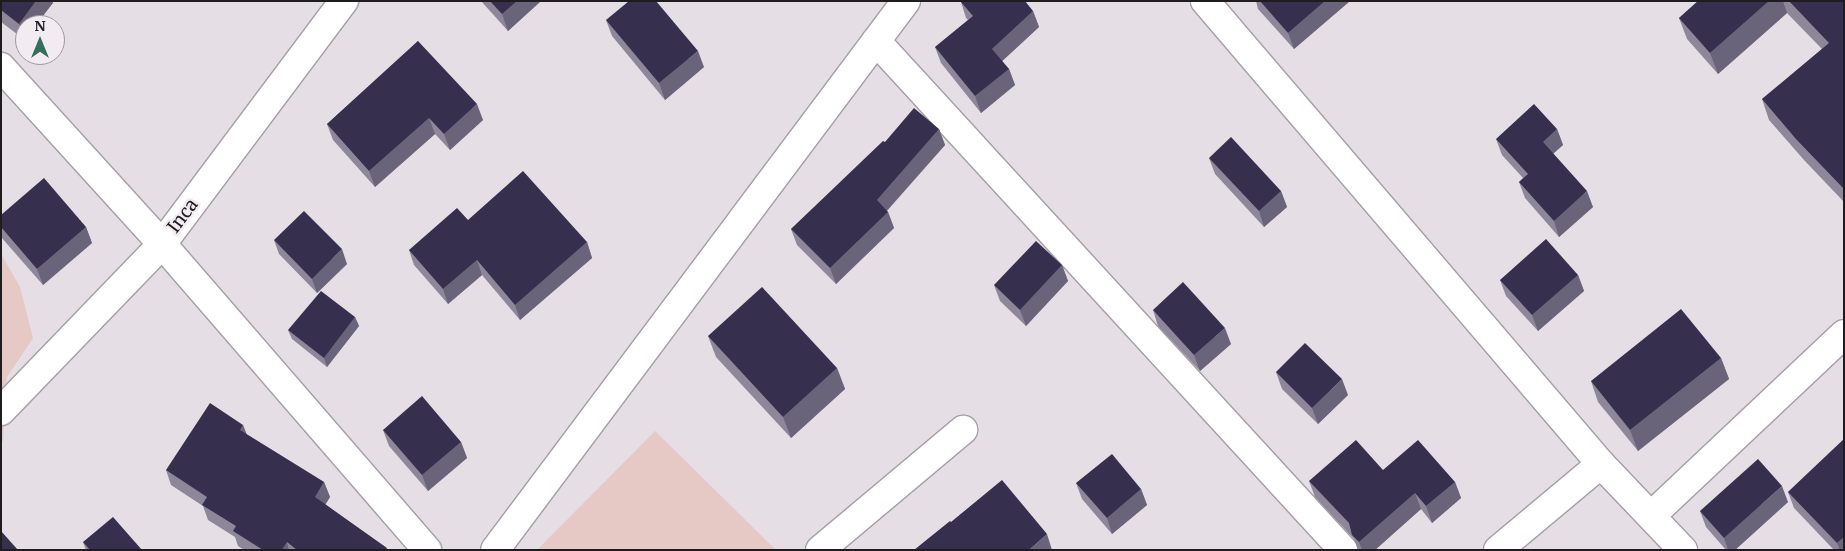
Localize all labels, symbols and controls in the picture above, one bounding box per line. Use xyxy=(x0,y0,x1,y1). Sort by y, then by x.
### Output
north arrow xyxy=(15,15,65,65)
text: N xyxy=(34,17,46,35)
street label: Inca xyxy=(163,195,203,237)

